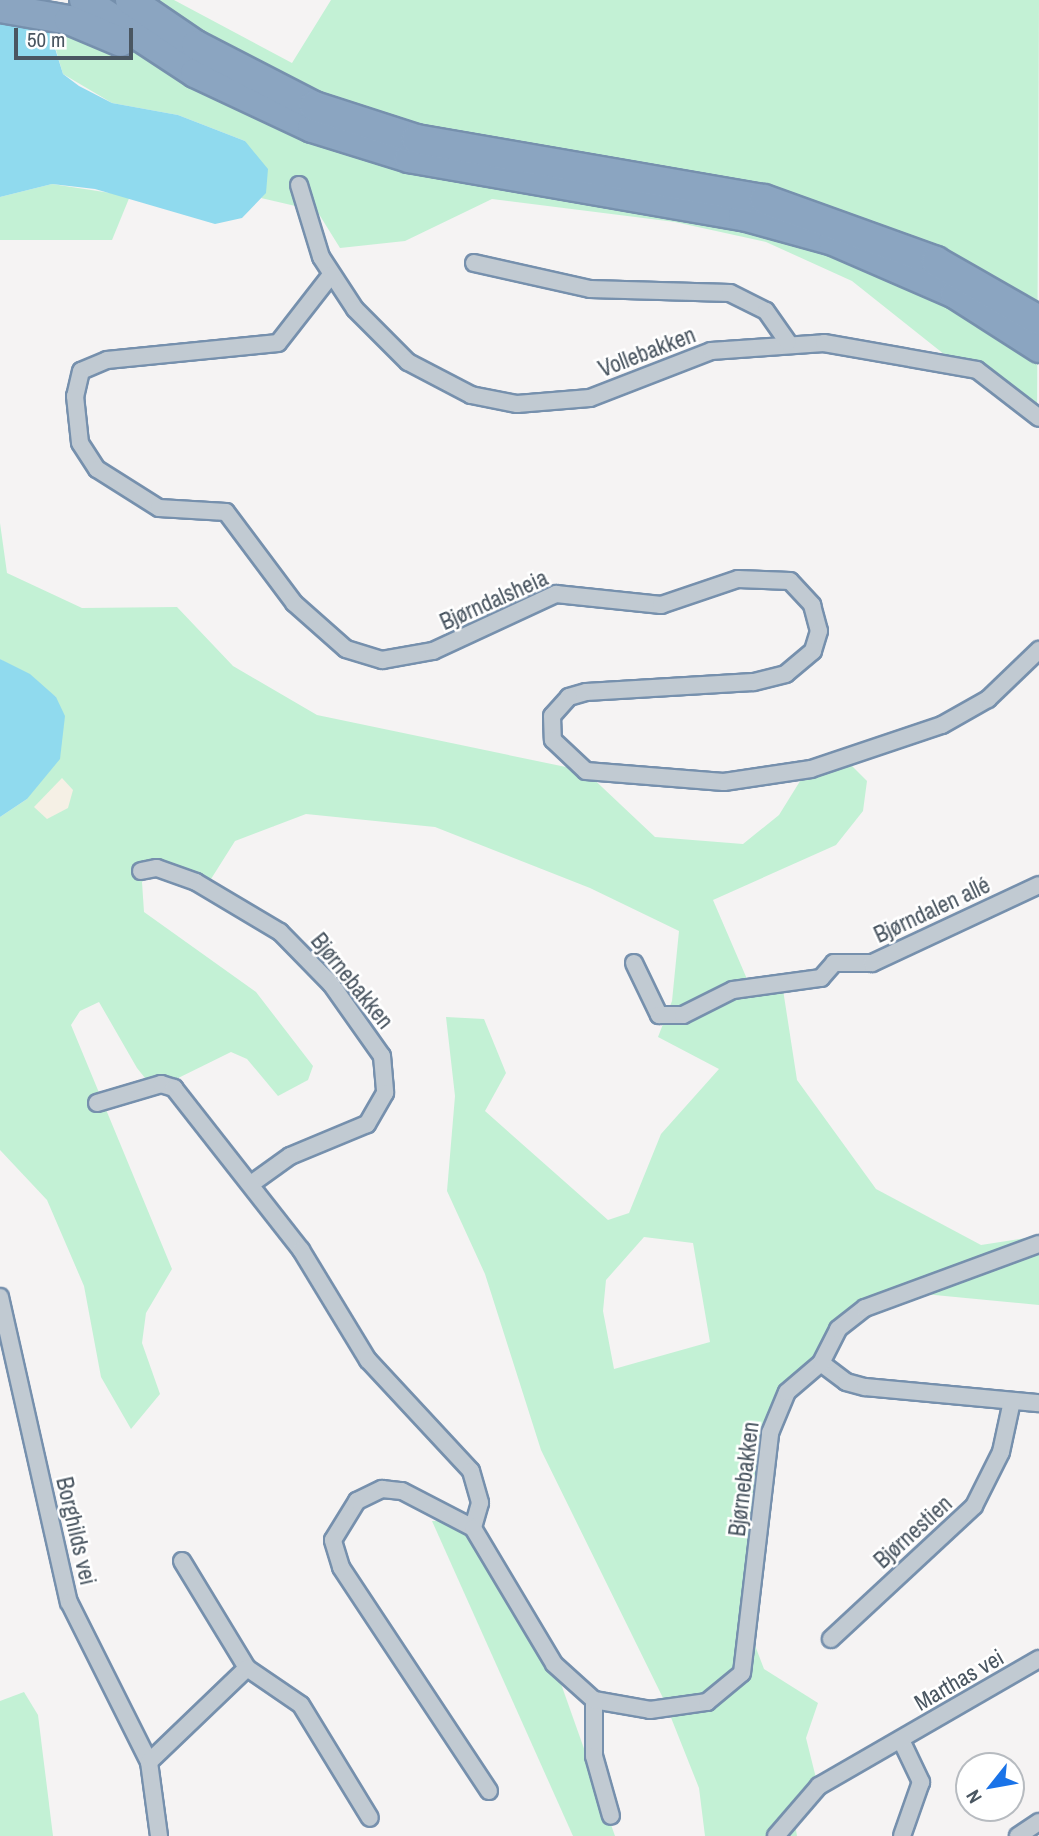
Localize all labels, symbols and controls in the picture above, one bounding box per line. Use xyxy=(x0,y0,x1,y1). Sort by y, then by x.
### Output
scale bar xyxy=(18,14,136,58)
text: 50 m xyxy=(27,25,65,54)
street label: Vollebakken xyxy=(595,321,699,383)
street label: Bjørndalsheia xyxy=(436,564,552,636)
street label: Bjørndalen allé xyxy=(870,871,994,949)
street label: Bjørnebakken xyxy=(305,928,399,1034)
street label: Bjørnebakken xyxy=(723,1420,765,1538)
street label: Borghilds vei xyxy=(50,1474,102,1588)
street label: Bjørnestien xyxy=(868,1490,958,1574)
street label: Marthas vei xyxy=(909,1643,1009,1717)
north arrow xyxy=(955,1752,1025,1822)
text: N xyxy=(960,1785,988,1808)

